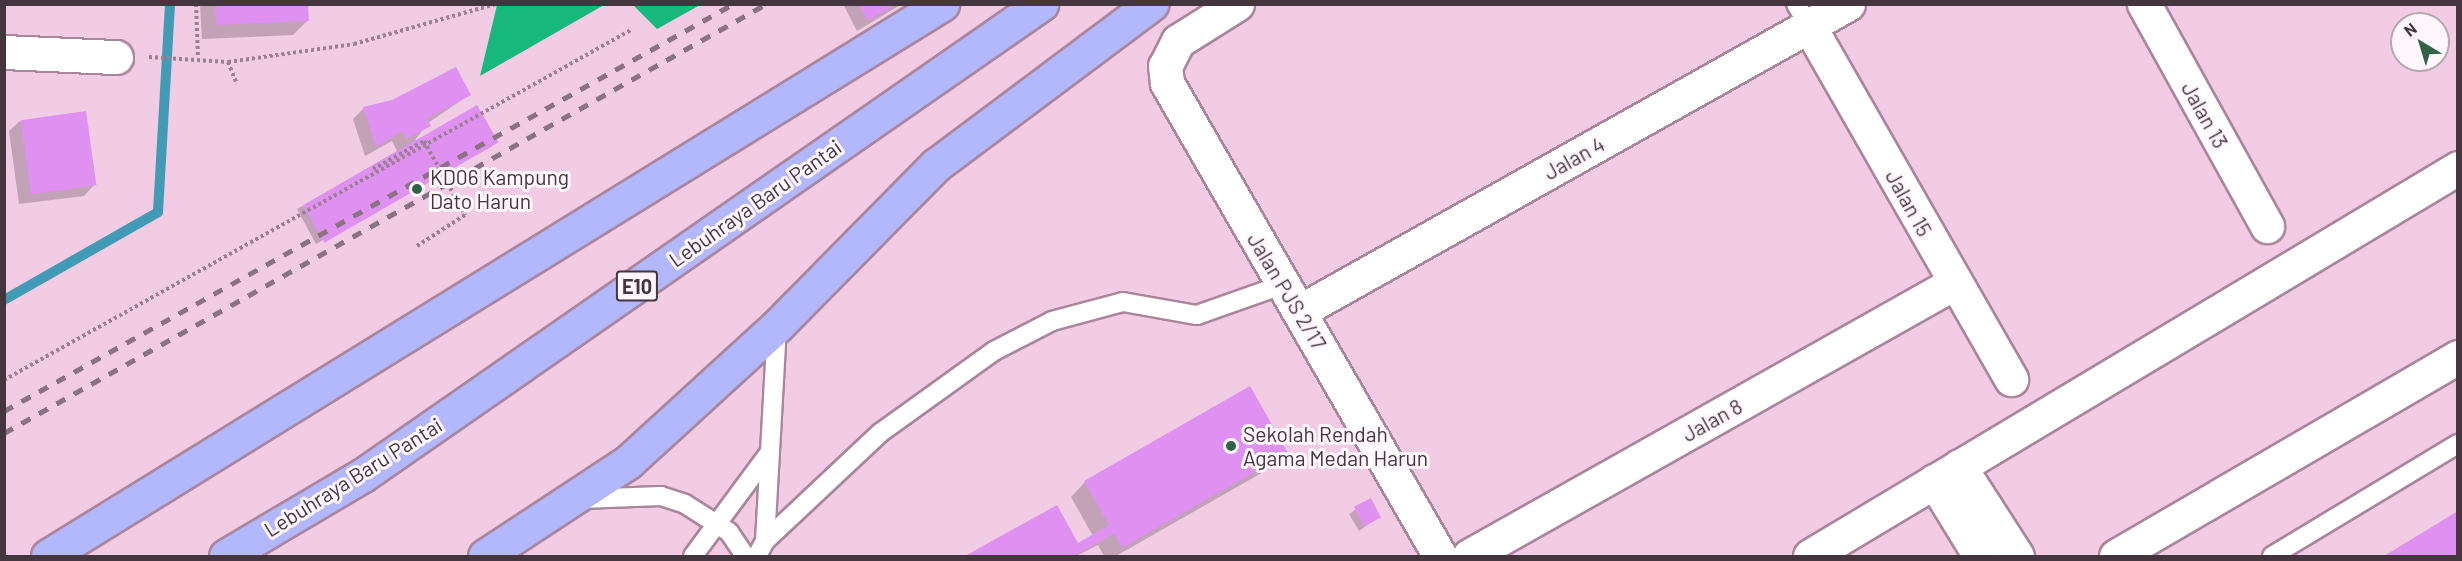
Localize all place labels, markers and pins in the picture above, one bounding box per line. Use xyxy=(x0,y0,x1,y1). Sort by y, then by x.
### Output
place label: KD06 Kampung Dato Harun xyxy=(430,164,569,214)
marker: KD06 Kampung Dato Harun xyxy=(408,180,426,198)
place label: Sekolah Rendah Agama Medan Harun xyxy=(1243,421,1428,471)
marker: Sekolah Rendah Agama Medan Harun xyxy=(1224,439,1238,453)

